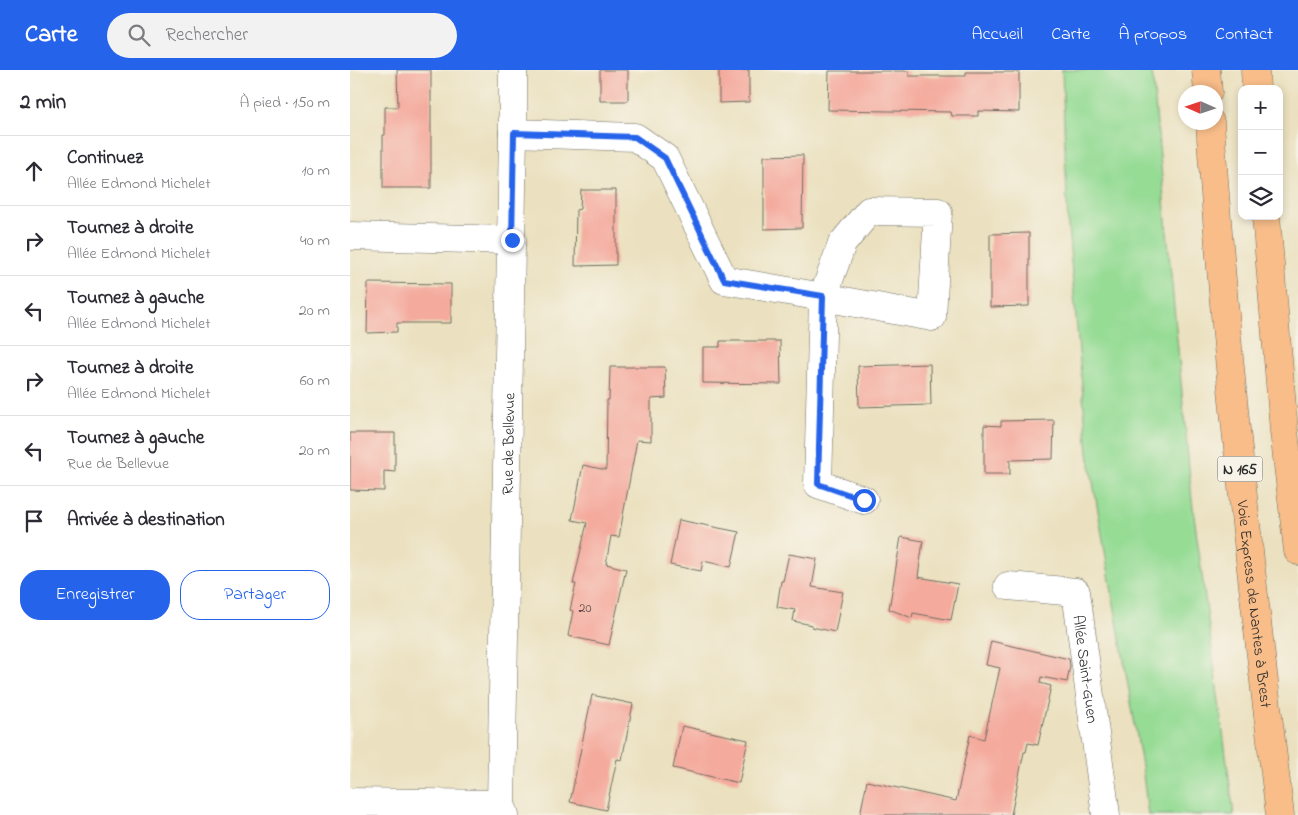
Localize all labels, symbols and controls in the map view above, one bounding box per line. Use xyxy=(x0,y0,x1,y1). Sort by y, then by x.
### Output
search box xyxy=(107,13,457,58)
text: Carte xyxy=(25,18,77,53)
icon: search xyxy=(125,21,153,49)
text: Rechercher xyxy=(165,22,248,49)
text: Accueil xyxy=(971,22,1023,48)
text: Carte xyxy=(1051,22,1090,48)
text: À propos xyxy=(1118,22,1187,48)
text: Contact xyxy=(1215,22,1273,48)
north arrow xyxy=(1178,85,1223,130)
map controls xyxy=(1238,85,1283,220)
button: + xyxy=(1238,85,1283,130)
text: 2 min xyxy=(20,88,66,118)
text: À pied · 150 m xyxy=(239,91,330,115)
button: − xyxy=(1238,130,1283,175)
text: Continuez xyxy=(67,145,143,172)
icon: ahead xyxy=(20,157,48,185)
text: 10 m xyxy=(302,159,330,183)
text: Allée Edmond Michelet xyxy=(67,172,211,196)
button: layers xyxy=(1238,175,1283,220)
text: Tournez à droite xyxy=(67,215,193,242)
icon: right xyxy=(20,227,48,255)
text: 40 m xyxy=(300,229,330,253)
route end xyxy=(501,229,524,252)
text: Allée Edmond Michelet xyxy=(67,242,211,266)
text: Tournez à gauche xyxy=(67,285,204,312)
icon: left xyxy=(20,297,48,325)
text: 20 m xyxy=(299,299,330,323)
text: Allée Edmond Michelet xyxy=(67,312,211,336)
text: Tournez à droite xyxy=(67,355,193,382)
icon: right xyxy=(20,367,48,395)
text: 60 m xyxy=(300,369,330,393)
text: Allée Edmond Michelet xyxy=(67,382,211,406)
street label: Rue de Bellevue xyxy=(497,392,522,495)
text: Tournez à gauche xyxy=(67,425,204,452)
icon: left xyxy=(20,437,48,465)
text: 20 m xyxy=(299,439,330,463)
text: Rue de Bellevue xyxy=(67,452,169,476)
road number: N 165 xyxy=(1218,456,1262,482)
route start xyxy=(853,489,876,512)
street label: Voie Express de Nantes à Brest xyxy=(1229,498,1277,710)
icon: arrive xyxy=(20,507,48,535)
text: Arrivée à destination xyxy=(67,507,225,534)
button: Enregistrer xyxy=(20,570,170,620)
button: Partager xyxy=(180,570,330,620)
house number: 20 xyxy=(578,598,592,619)
street label: Allée Saint-Guen xyxy=(1065,614,1104,725)

